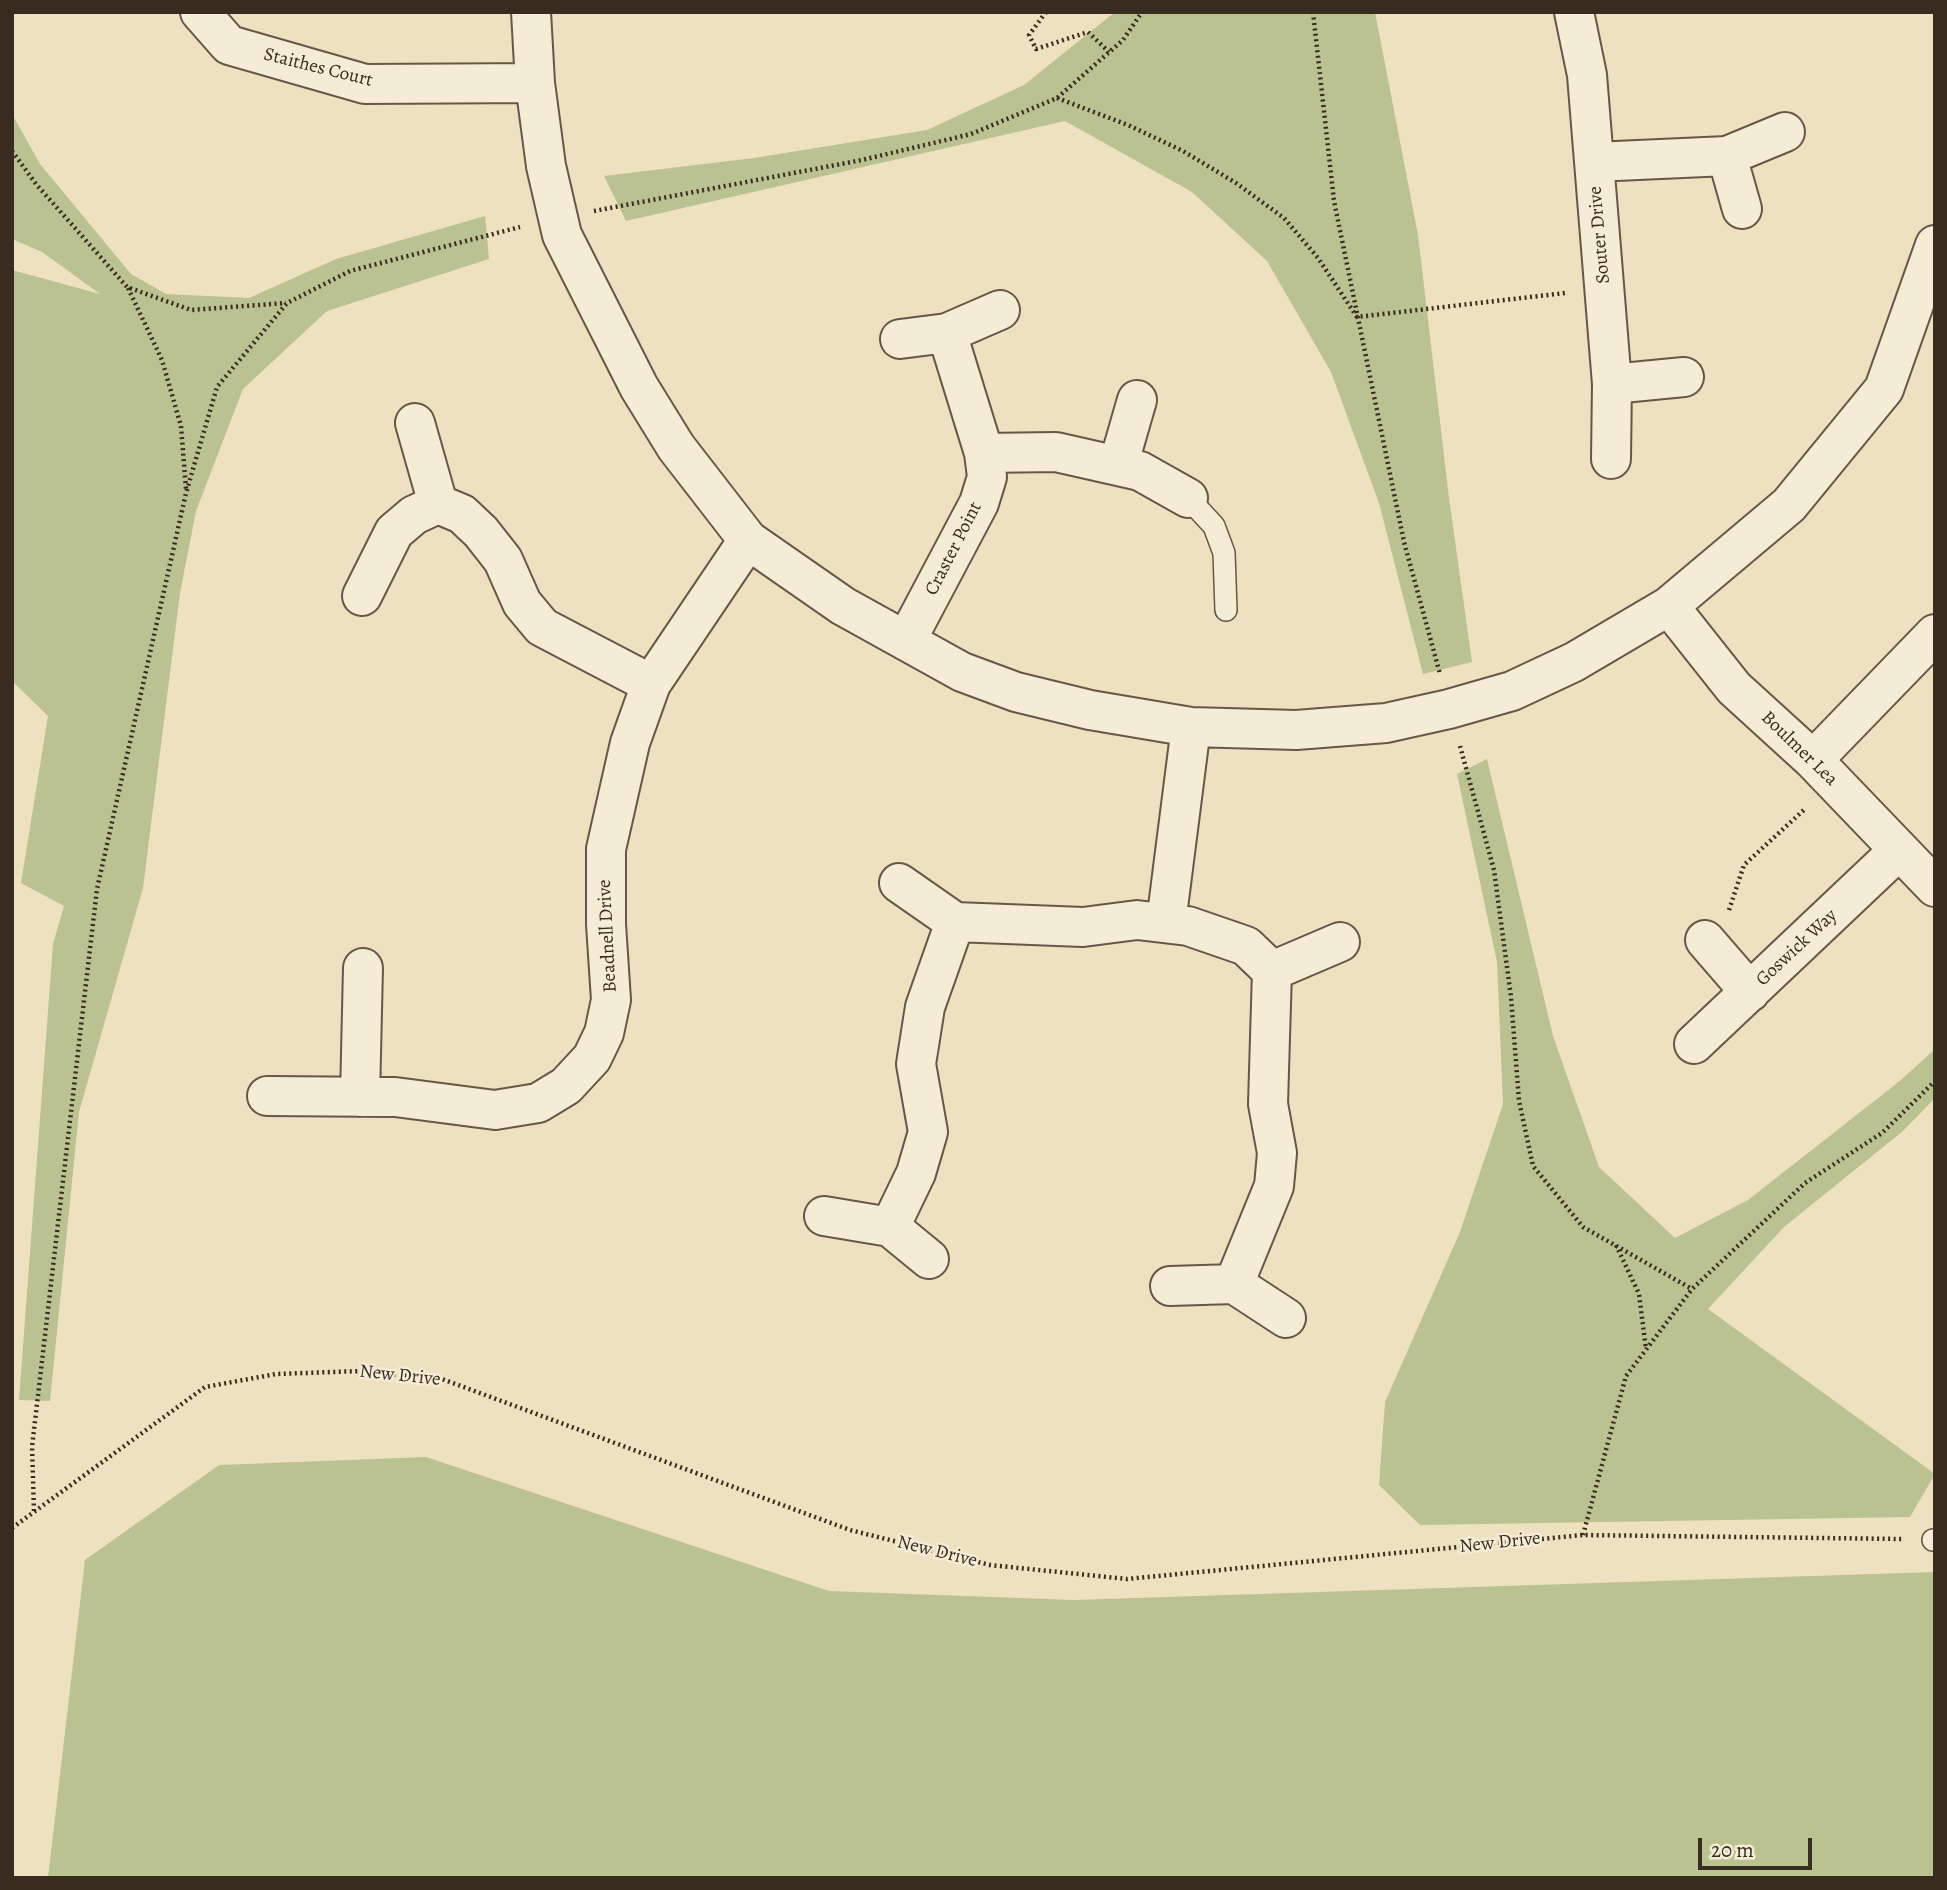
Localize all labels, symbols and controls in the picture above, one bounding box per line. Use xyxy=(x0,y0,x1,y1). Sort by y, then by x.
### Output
street label: Staithes Court xyxy=(261,43,375,93)
street label: Souter Drive xyxy=(1584,185,1616,285)
street label: Craster Point xyxy=(921,498,987,600)
street label: Boulmer Lea xyxy=(1756,707,1842,791)
street label: Beadnell Drive xyxy=(594,879,622,993)
street label: Goswick Way xyxy=(1752,905,1842,991)
street label: New Drive xyxy=(358,1360,442,1392)
street label: New Drive xyxy=(1458,1527,1542,1559)
street label: New Drive xyxy=(895,1531,979,1573)
scale bar xyxy=(1702,1824,1816,1868)
text: 20 m xyxy=(1711,1836,1754,1864)

